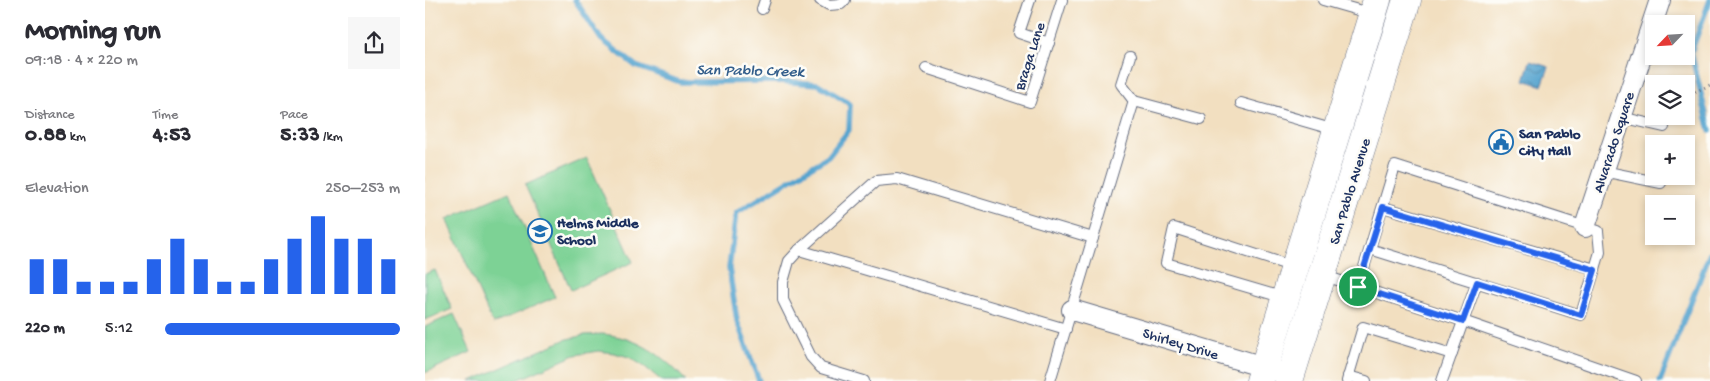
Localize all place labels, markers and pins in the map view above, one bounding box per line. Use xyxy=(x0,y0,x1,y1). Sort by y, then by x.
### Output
place label: San Pablo City Hall xyxy=(1518,126,1581,161)
public building icon: San Pablo City Hall xyxy=(1488,129,1514,155)
place label: Helms Middle School xyxy=(557,215,640,250)
school or university icon: Helms Middle School xyxy=(527,218,553,244)
pin xyxy=(1337,266,1379,308)

